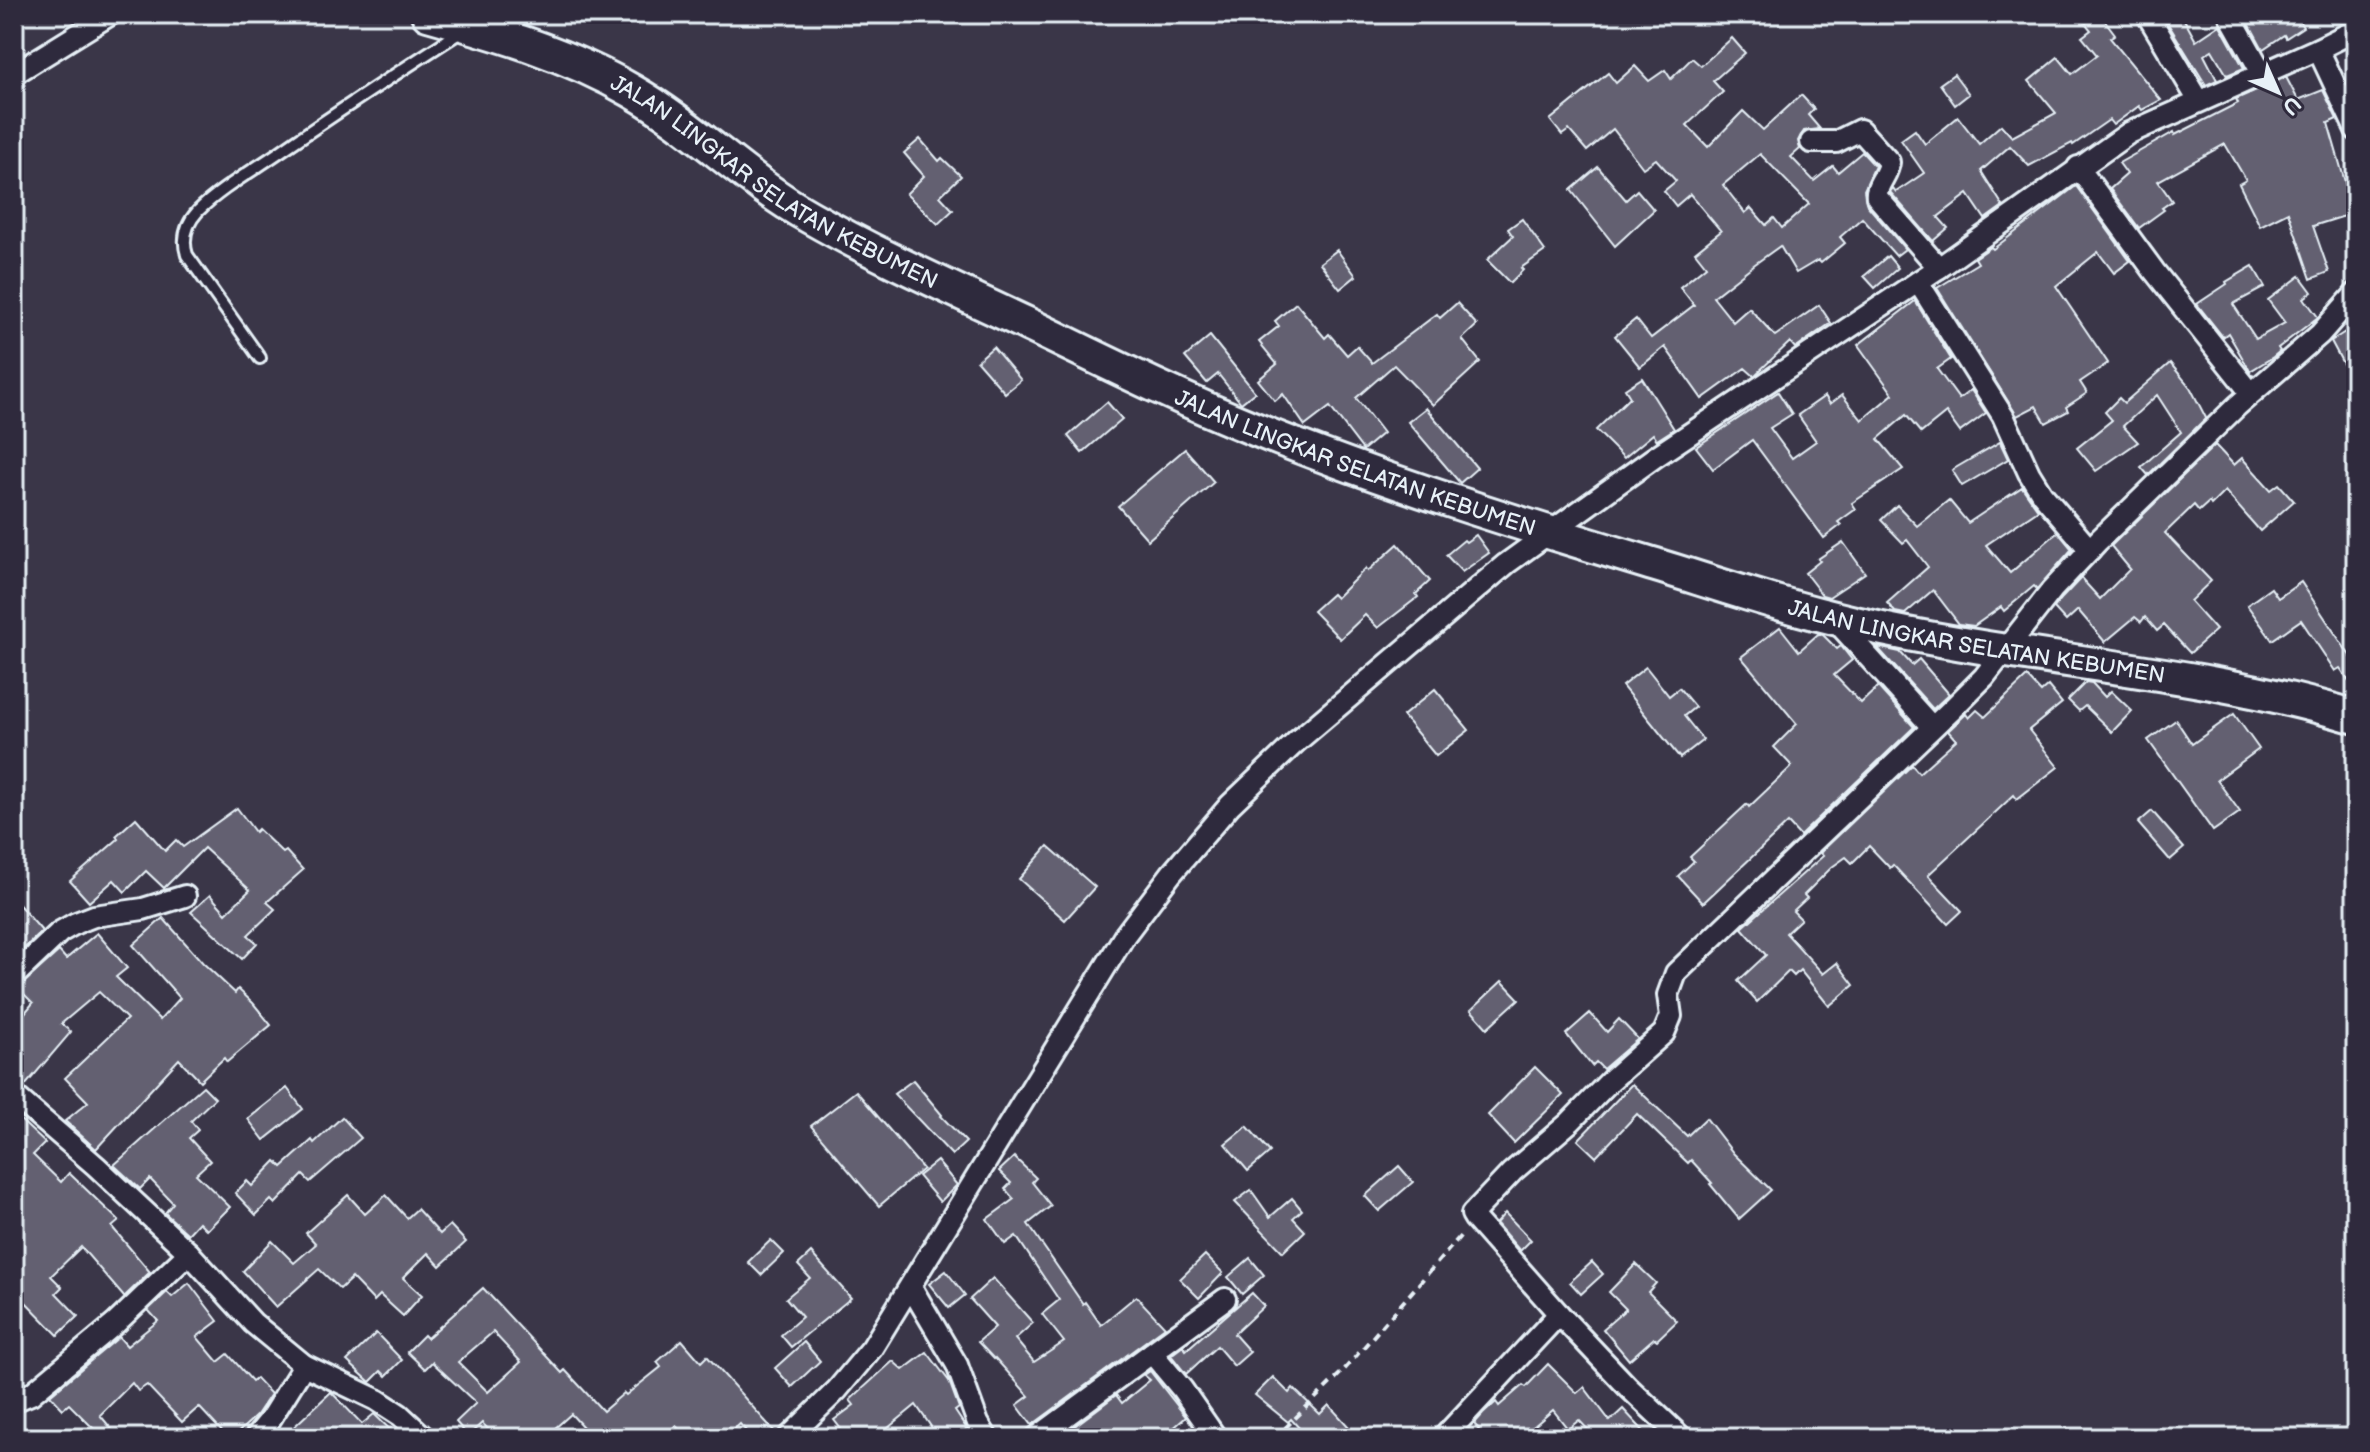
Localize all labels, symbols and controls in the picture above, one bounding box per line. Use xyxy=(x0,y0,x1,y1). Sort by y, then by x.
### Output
north arrow xyxy=(2238,52,2318,132)
street label: JALAN LINGKAR SELATAN KEBUMEN xyxy=(606,70,942,295)
text: U xyxy=(2276,90,2306,120)
street label: JALAN LINGKAR SELATAN KEBUMEN xyxy=(1170,385,1539,542)
street label: JALAN LINGKAR SELATAN KEBUMEN xyxy=(1785,594,2167,690)

